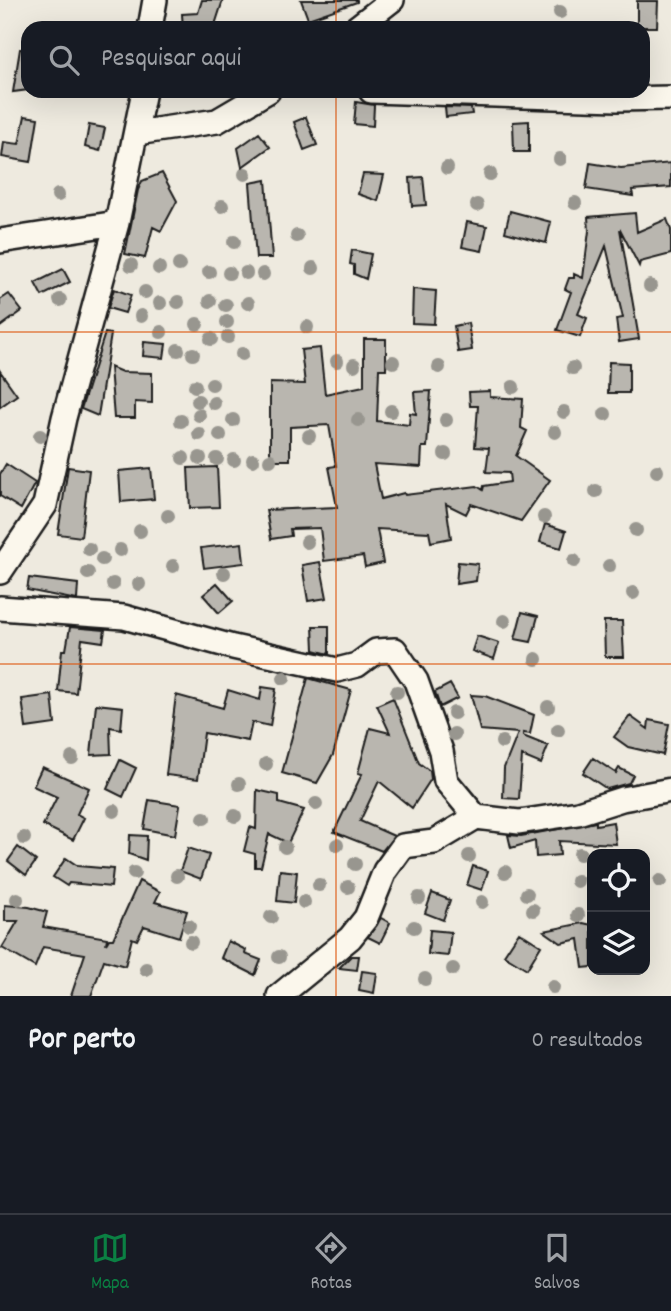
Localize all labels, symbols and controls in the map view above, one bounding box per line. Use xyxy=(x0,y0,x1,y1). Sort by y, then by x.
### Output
search box xyxy=(21,21,650,98)
icon: search xyxy=(45,41,83,79)
text: Pesquisar aqui xyxy=(101,41,241,78)
map controls xyxy=(587,849,650,975)
button: locate xyxy=(587,849,650,912)
button: layers xyxy=(587,912,650,975)
text: Por perto xyxy=(28,1020,136,1063)
text: 0 resultados xyxy=(531,1025,643,1058)
tab: Mapa xyxy=(91,1229,129,1298)
tab: Rotas xyxy=(311,1229,352,1298)
tab: Salvos xyxy=(534,1229,580,1298)

